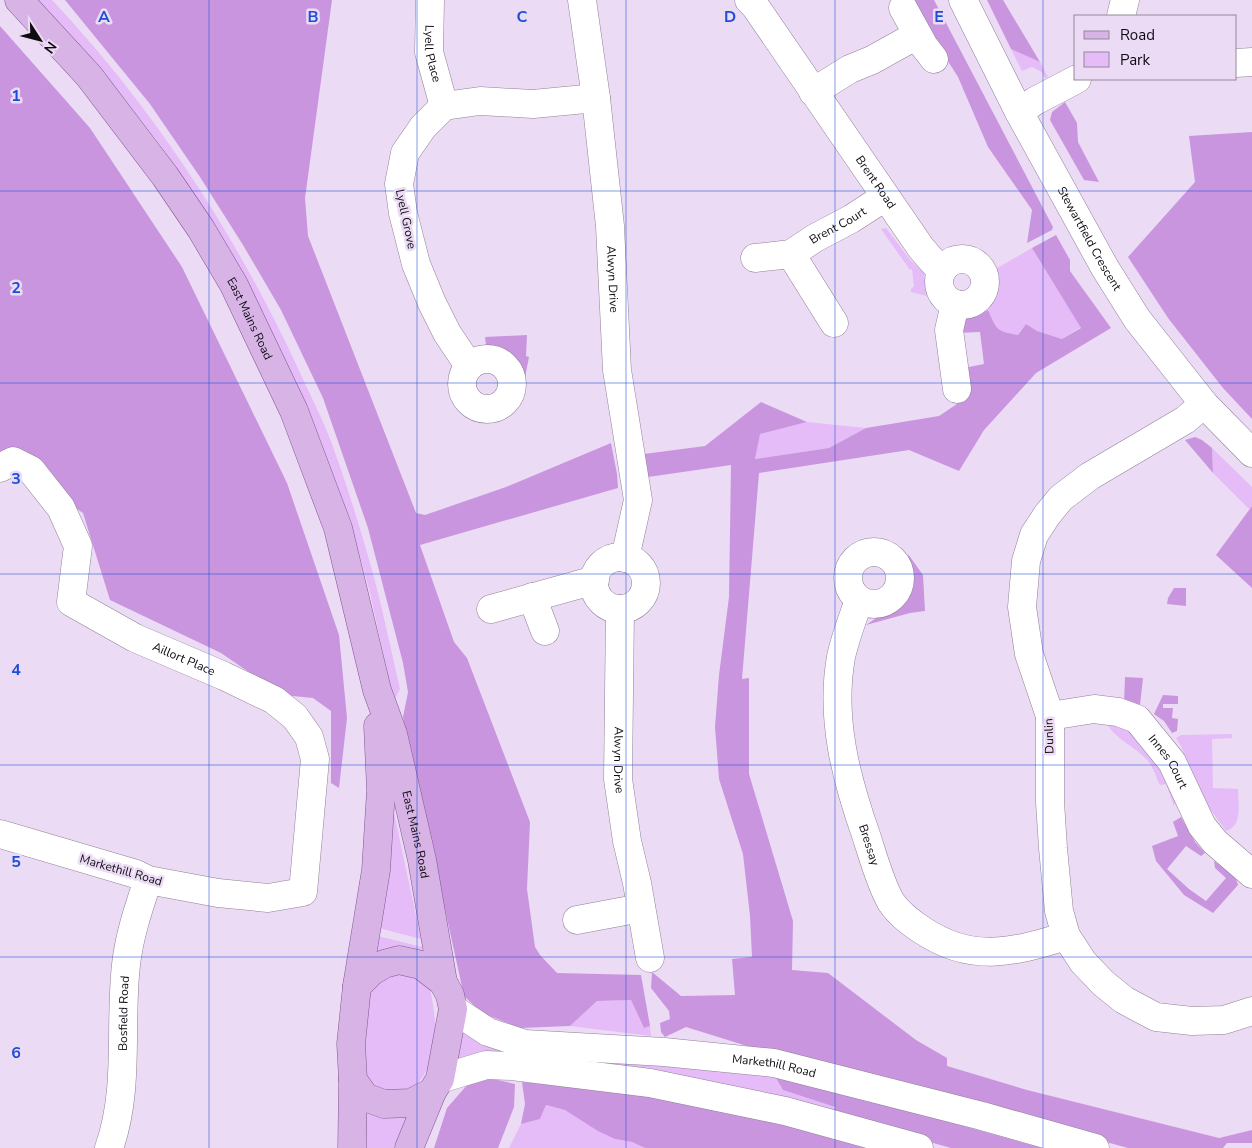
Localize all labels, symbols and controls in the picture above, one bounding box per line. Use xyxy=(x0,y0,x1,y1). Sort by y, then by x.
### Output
text: A xyxy=(98,6,110,28)
text: B xyxy=(307,6,319,28)
text: C xyxy=(517,6,528,28)
text: D xyxy=(724,6,736,28)
text: E xyxy=(934,6,944,28)
north arrow xyxy=(15,15,65,65)
legend xyxy=(1074,15,1237,80)
street label: Lyell Place xyxy=(421,25,445,84)
text: Road xyxy=(1120,25,1155,45)
text: N xyxy=(39,38,61,57)
text: Park xyxy=(1120,50,1150,70)
text: 1 xyxy=(11,85,21,107)
street label: Brent Road xyxy=(852,152,900,212)
street label: Stewartfield Crescent xyxy=(1054,184,1126,294)
street label: Lyell Grove xyxy=(392,188,420,250)
street label: Brent Court xyxy=(806,203,870,248)
street label: Alwyn Drive xyxy=(603,245,622,313)
street label: East Mains Road xyxy=(223,274,276,362)
text: 2 xyxy=(11,277,21,299)
text: 3 xyxy=(11,468,21,490)
street label: Aillort Place xyxy=(150,638,218,679)
text: 4 xyxy=(11,659,21,681)
street label: Dunlin xyxy=(1040,718,1058,754)
street label: Alwyn Drive xyxy=(610,726,628,795)
street label: Innes Court xyxy=(1145,731,1192,792)
street label: East Mains Road xyxy=(398,789,433,879)
street label: Bressay xyxy=(855,822,884,868)
text: 5 xyxy=(11,851,21,873)
street label: Markethill Road xyxy=(78,851,164,889)
street label: Bosfield Road xyxy=(115,975,133,1051)
text: 6 xyxy=(11,1042,21,1064)
street label: Markethill Road xyxy=(731,1051,818,1081)

